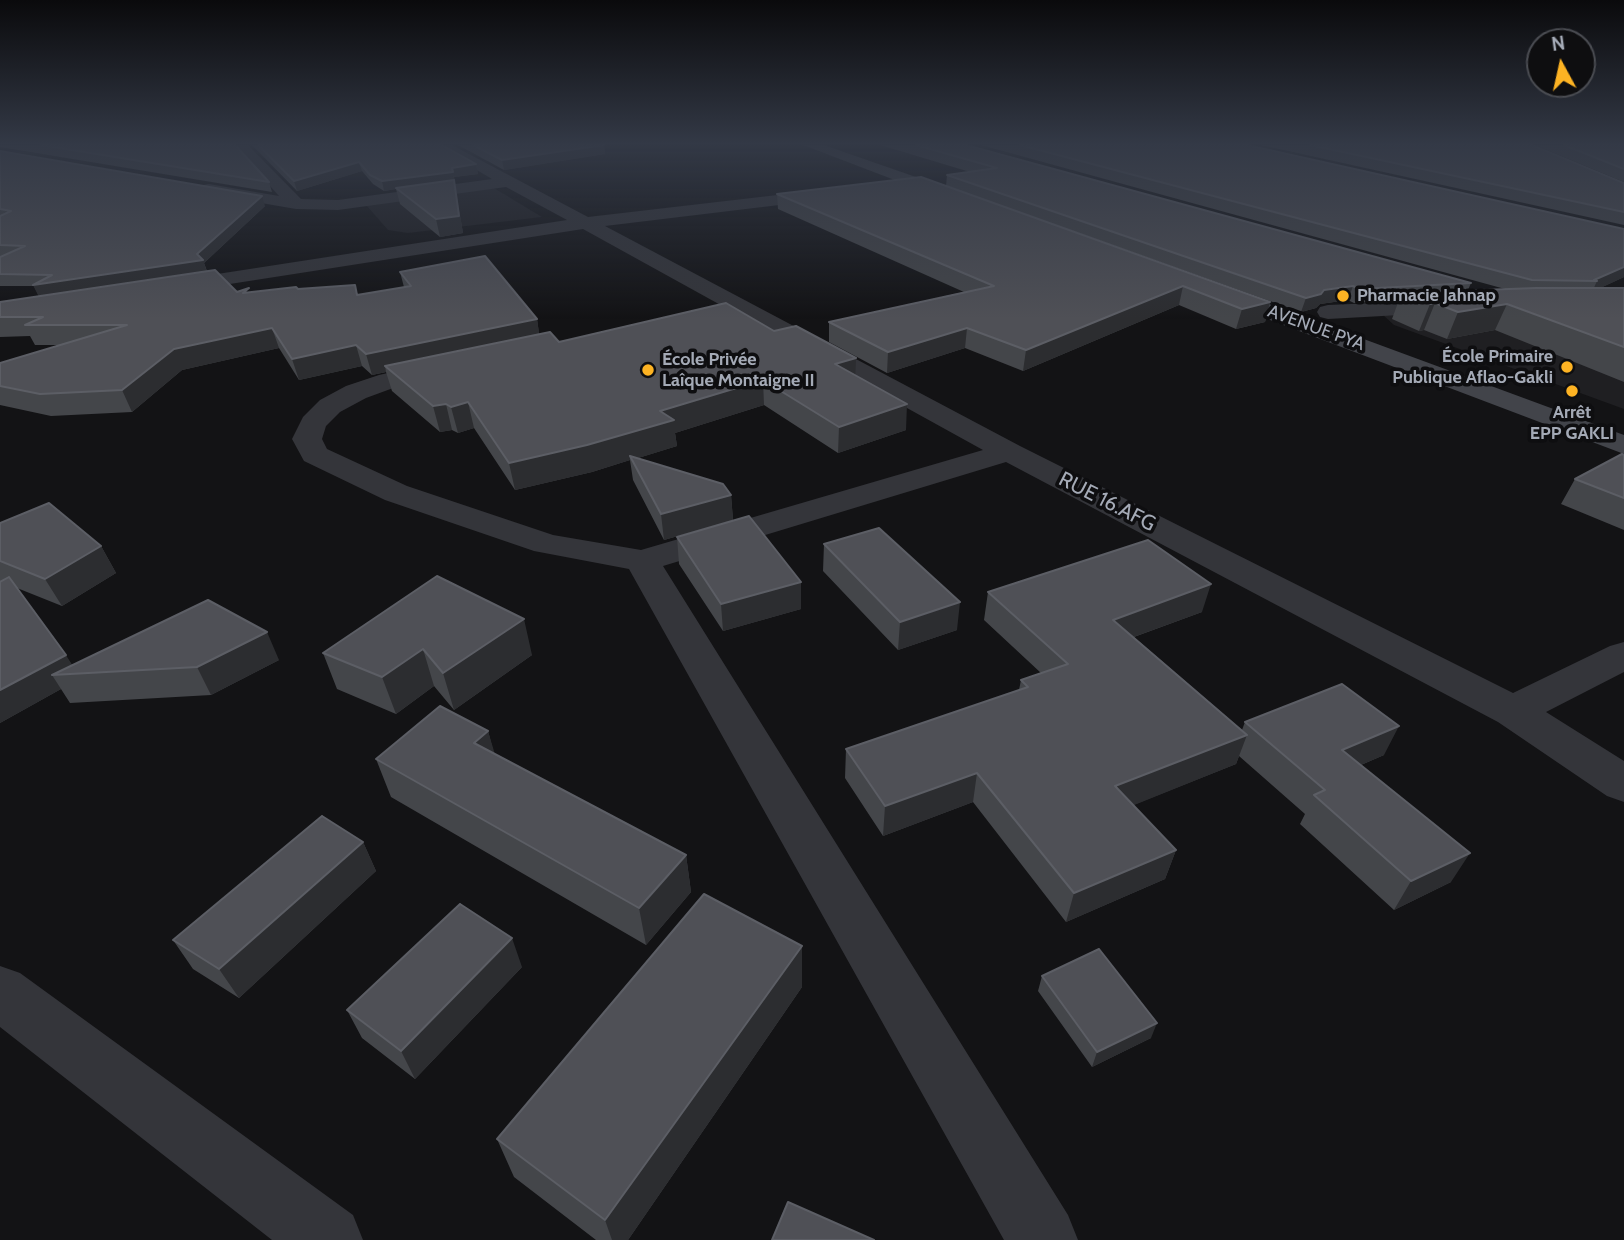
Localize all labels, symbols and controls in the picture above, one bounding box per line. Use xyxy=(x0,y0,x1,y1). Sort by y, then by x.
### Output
north arrow xyxy=(1526,28,1596,98)
text: N xyxy=(1550,31,1567,56)
place label: Pharmacie Jahnap xyxy=(1357,285,1496,307)
marker: Pharmacie Jahnap xyxy=(1335,288,1351,304)
street label: AVENUE PYA xyxy=(1265,301,1367,355)
place label: École Primaire Publique Aflao-Gakli xyxy=(1392,346,1553,388)
place label: École Privée Laîque Montaigne II xyxy=(662,349,815,392)
marker: École Primaire Publique Aflao-Gakli xyxy=(1559,359,1575,375)
marker: École Privée Laîque Montaigne II xyxy=(640,362,656,378)
marker: Arrêt EPP GAKLI xyxy=(1564,383,1580,399)
place label: Arrêt EPP GAKLI xyxy=(1530,402,1614,444)
street label: RUE 16.AFG xyxy=(1054,467,1160,537)

